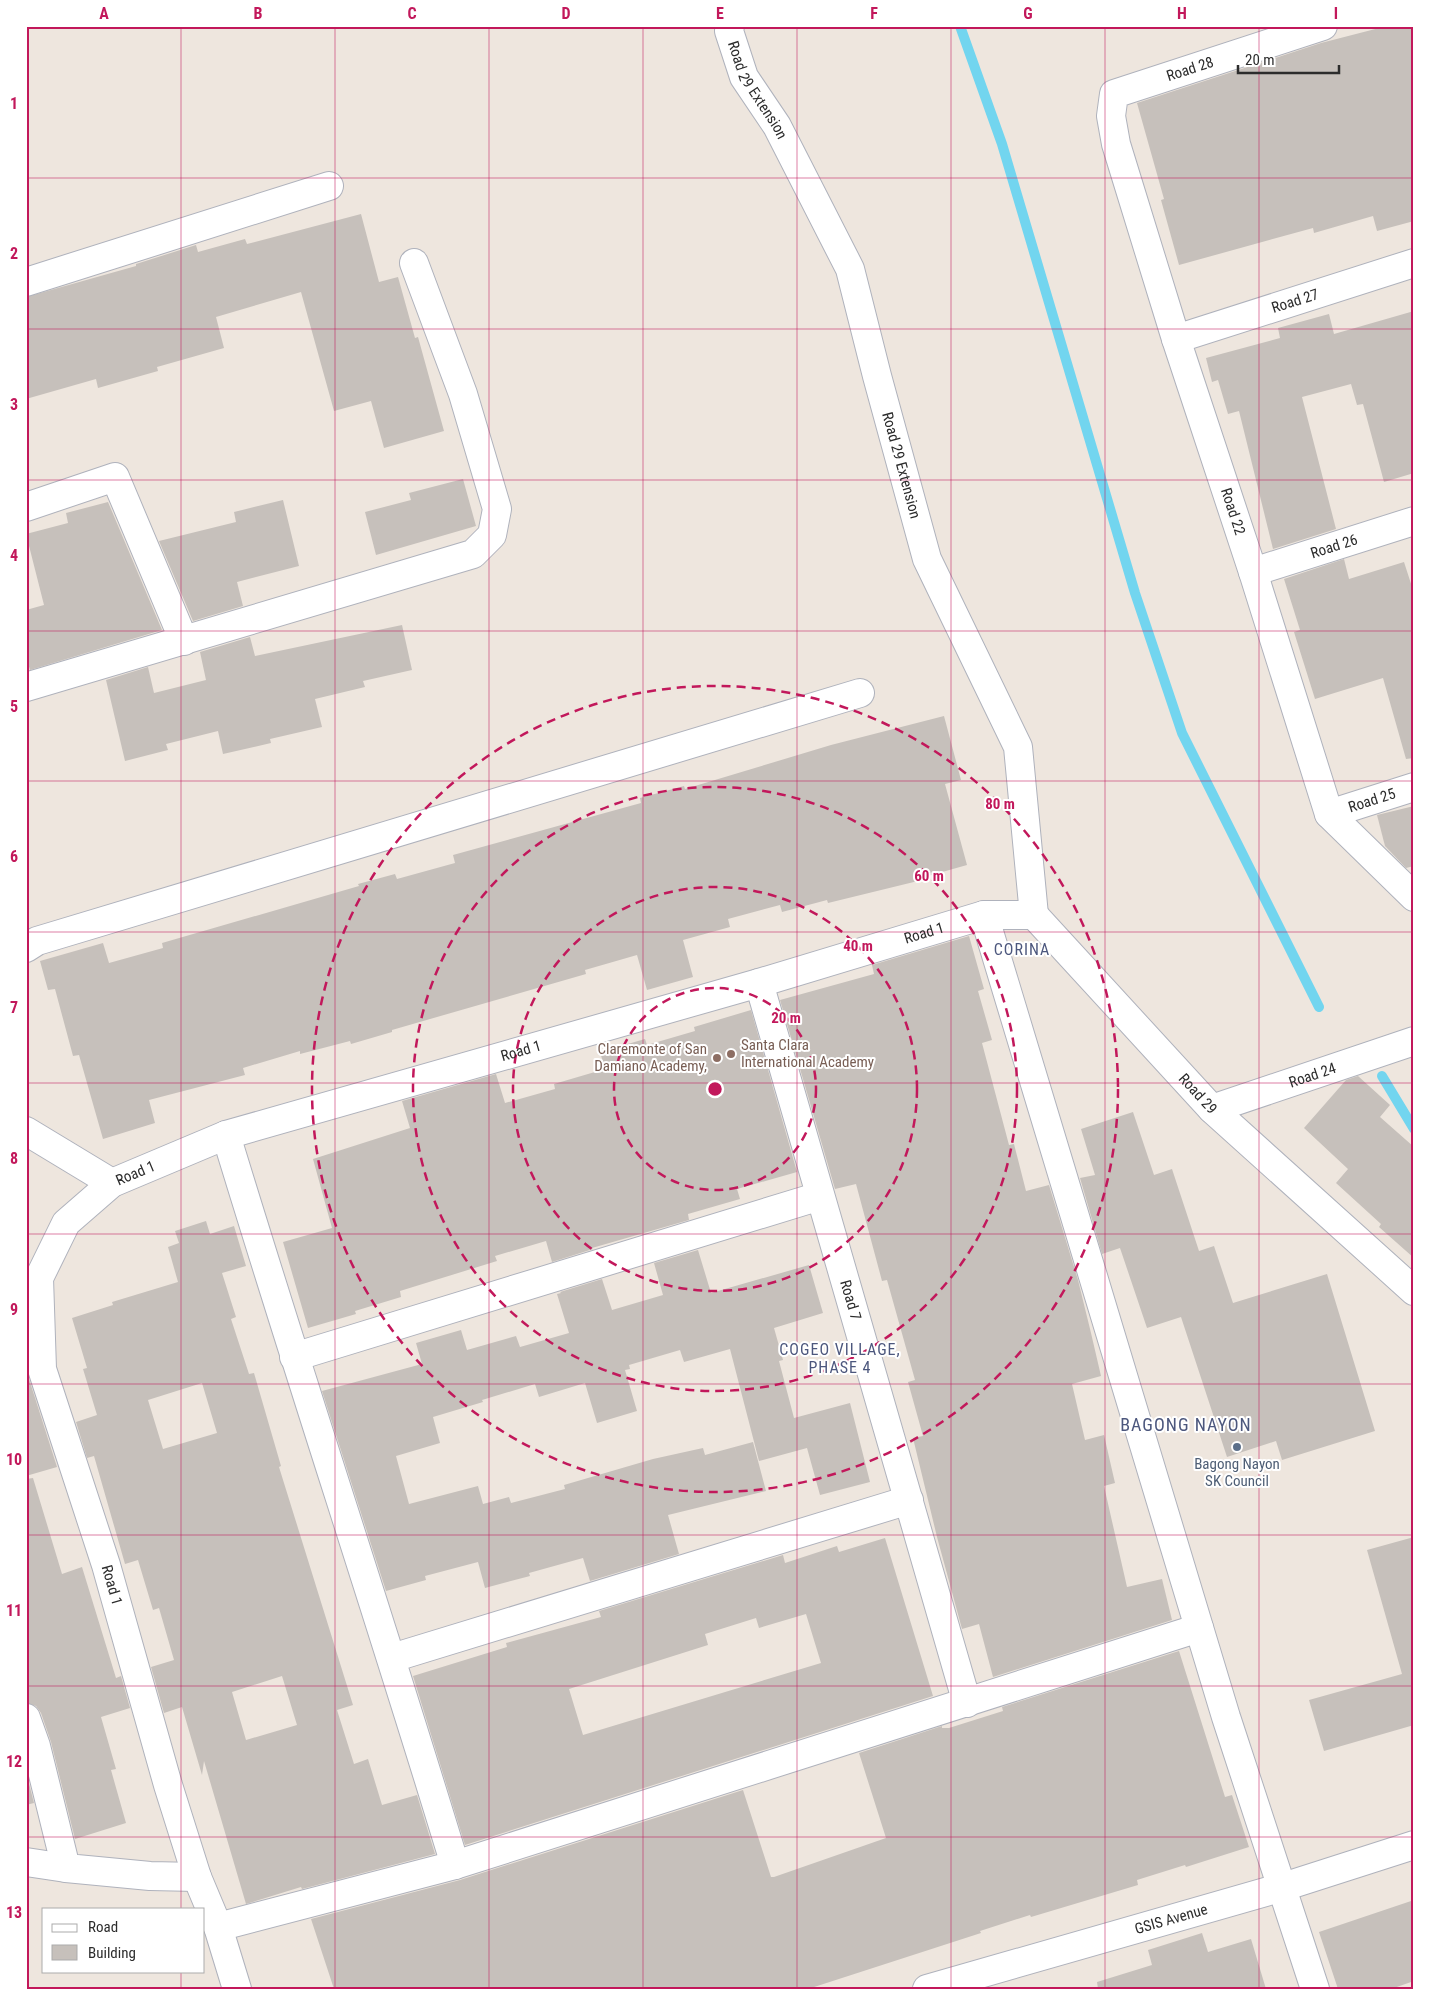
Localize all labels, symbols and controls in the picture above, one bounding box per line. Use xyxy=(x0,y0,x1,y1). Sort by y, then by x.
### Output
text: A xyxy=(99,4,109,23)
text: B xyxy=(254,4,263,23)
text: C xyxy=(407,4,417,23)
text: D xyxy=(561,4,571,23)
text: E xyxy=(716,4,724,23)
text: F xyxy=(870,4,878,23)
text: G xyxy=(1023,4,1033,23)
text: H xyxy=(1177,4,1187,23)
text: I xyxy=(1334,4,1338,23)
street label: Road 29 Extension xyxy=(724,39,791,142)
scale bar xyxy=(1238,42,1339,74)
text: 20 m xyxy=(1245,51,1275,69)
street label: Road 28 xyxy=(1164,53,1216,85)
text: 1 xyxy=(10,94,18,113)
text: 2 xyxy=(10,244,18,263)
street label: Road 27 xyxy=(1269,285,1321,317)
text: 3 xyxy=(10,395,18,414)
street label: Road 29 Extension xyxy=(878,410,925,521)
street label: Road 22 xyxy=(1217,486,1249,537)
street label: Road 26 xyxy=(1308,530,1360,562)
text: 4 xyxy=(10,546,18,565)
text: 5 xyxy=(10,697,18,716)
street label: Road 25 xyxy=(1346,784,1398,816)
text: 80 m xyxy=(985,795,1015,813)
text: 6 xyxy=(10,847,18,866)
text: 60 m xyxy=(914,867,944,885)
street label: Road 1 xyxy=(902,919,946,948)
text: 40 m xyxy=(843,937,873,955)
district label: CORINA xyxy=(994,940,1050,959)
text: 7 xyxy=(10,998,18,1017)
text: 20 m xyxy=(771,1009,801,1027)
place label: Santa Clara International Academy xyxy=(741,1036,874,1071)
street label: Road 1 xyxy=(499,1037,543,1065)
place label: Claremonte of San Damiano Academy, xyxy=(594,1040,707,1075)
marker: Santa Clara International Academy xyxy=(725,1048,737,1060)
marker: Claremonte of San Damiano Academy, xyxy=(711,1052,723,1064)
street label: Road 24 xyxy=(1287,1059,1338,1091)
street label: Road 29 xyxy=(1175,1070,1221,1118)
centre of rings xyxy=(706,1080,724,1098)
text: 8 xyxy=(10,1149,18,1168)
street label: Road 1 xyxy=(113,1157,158,1189)
street label: Road 7 xyxy=(836,1278,865,1322)
text: 9 xyxy=(10,1300,18,1319)
district label: COGEO VILLAGE, PHASE 4 xyxy=(779,1340,901,1377)
district label: BAGONG NAYON xyxy=(1120,1414,1252,1435)
marker: Bagong Nayon SK Council xyxy=(1231,1441,1243,1453)
text: 10 xyxy=(6,1450,22,1469)
place label: Bagong Nayon SK Council xyxy=(1194,1455,1280,1490)
street label: Road 1 xyxy=(98,1563,126,1607)
text: 11 xyxy=(6,1601,22,1620)
text: 12 xyxy=(6,1752,22,1771)
street label: GSIS Avenue xyxy=(1133,1900,1210,1938)
text: 13 xyxy=(6,1903,22,1922)
legend xyxy=(42,1908,205,1972)
text: Road xyxy=(88,1918,118,1936)
text: Building xyxy=(88,1944,136,1962)

